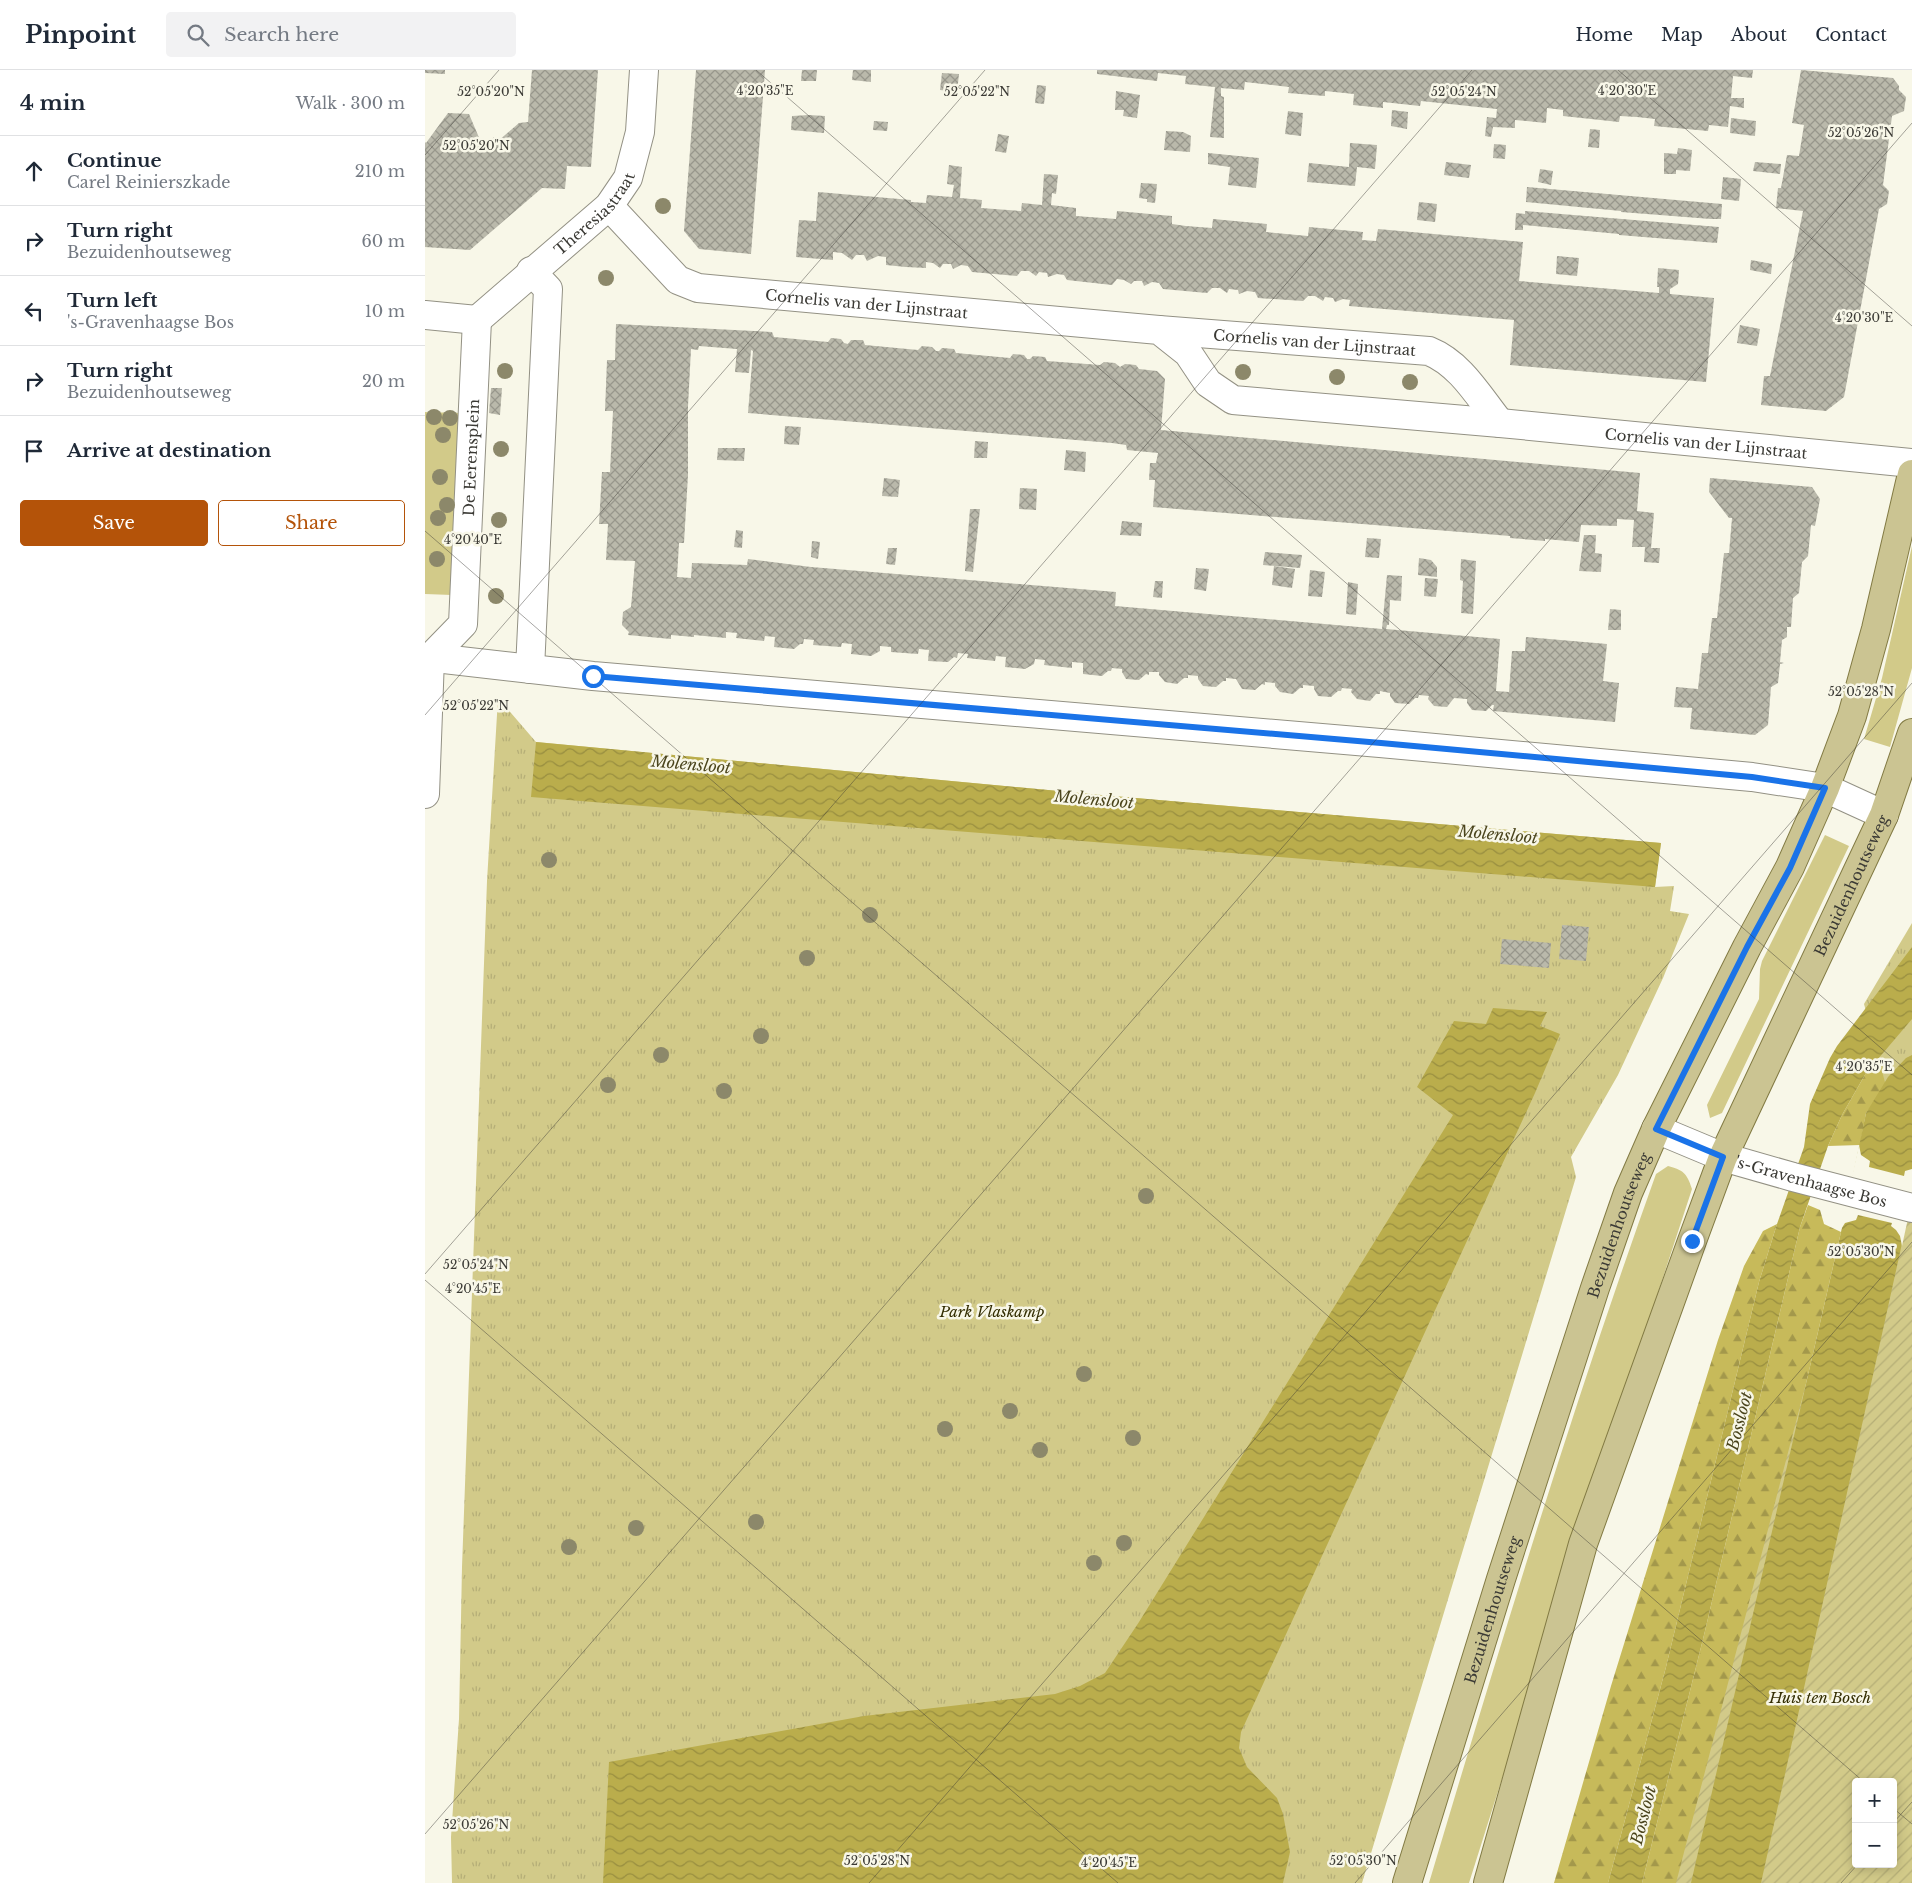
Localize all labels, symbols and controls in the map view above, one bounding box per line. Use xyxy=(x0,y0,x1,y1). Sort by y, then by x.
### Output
search box xyxy=(166,12,516,57)
text: Pinpoint xyxy=(25,20,136,49)
icon: search xyxy=(184,21,212,49)
text: Search here xyxy=(224,23,339,46)
text: Home xyxy=(1575,24,1633,46)
text: Map xyxy=(1661,24,1703,46)
text: About xyxy=(1731,24,1787,46)
text: Contact xyxy=(1815,24,1887,46)
text: 4°20'35"E xyxy=(737,83,794,98)
text: 4°20'30"E xyxy=(1598,83,1657,98)
text: 52°05'20"N xyxy=(457,84,525,99)
text: 52°05'22"N xyxy=(944,84,1010,99)
text: 52°05'24"N xyxy=(1431,84,1497,99)
text: 4 min xyxy=(20,90,86,116)
text: Walk · 300 m xyxy=(296,93,405,113)
text: 52°05'26"N xyxy=(1828,125,1895,140)
text: 52°05'20"N xyxy=(442,138,510,153)
text: Continue xyxy=(67,149,162,172)
icon: ahead xyxy=(20,157,48,185)
text: 210 m xyxy=(355,161,405,181)
street label: Theresiastraat xyxy=(550,170,639,259)
text: Carel Reinierszkade xyxy=(67,172,230,192)
text: Turn right xyxy=(67,219,173,242)
icon: right xyxy=(20,227,48,255)
text: 60 m xyxy=(362,231,405,251)
text: Bezuidenhoutseweg xyxy=(67,242,231,262)
street label: Cornelis van der Lijnstraat xyxy=(764,285,969,322)
text: Turn left xyxy=(67,289,158,312)
icon: left xyxy=(20,297,48,325)
text: 10 m xyxy=(365,301,405,321)
text: 4°20'30"E xyxy=(1835,310,1894,325)
text: 's-Gravenhaagse Bos xyxy=(67,312,234,332)
street label: Cornelis van der Lijnstraat xyxy=(1212,325,1417,359)
text: Turn right xyxy=(67,359,173,382)
icon: right xyxy=(20,367,48,395)
text: 20 m xyxy=(362,371,405,391)
text: Bezuidenhoutseweg xyxy=(67,382,231,402)
street label: De Eerensplein xyxy=(458,398,483,517)
street label: Cornelis van der Lijnstraat xyxy=(1604,424,1809,462)
icon: arrive xyxy=(20,437,48,465)
text: Arrive at destination xyxy=(67,439,271,462)
button: Save xyxy=(20,500,208,546)
button: Share xyxy=(218,500,405,546)
text: 4°20'40"E xyxy=(444,532,502,547)
route start xyxy=(582,665,605,688)
text: 52°05'28"N xyxy=(1828,684,1894,699)
text: 52°05'22"N xyxy=(443,698,509,713)
water label: Molensloot xyxy=(649,750,732,777)
water label: Molensloot xyxy=(1052,785,1135,812)
street label: Bezuidenhoutseweg xyxy=(1810,811,1893,959)
water label: Molensloot xyxy=(1456,820,1539,847)
text: 4°20'35"E xyxy=(1836,1059,1893,1074)
street label: Bezuidenhoutseweg xyxy=(1583,1148,1655,1300)
street label: 's-Gravenhaagse Bos xyxy=(1733,1151,1889,1211)
route end xyxy=(1681,1230,1704,1253)
text: 52°05'30"N xyxy=(1827,1244,1895,1259)
text: 52°05'24"N xyxy=(443,1257,509,1272)
text: 4°20'45"E xyxy=(445,1281,501,1296)
park label: Park Vlaskamp xyxy=(939,1302,1044,1321)
water label: Bossloot xyxy=(1722,1389,1756,1453)
street label: Bezuidenhoutseweg xyxy=(1460,1532,1524,1686)
park label: Huis ten Bosch xyxy=(1768,1688,1872,1707)
map controls xyxy=(1852,1778,1897,1868)
button: + xyxy=(1852,1778,1897,1823)
water label: Bossloot xyxy=(1626,1783,1660,1847)
text: 52°05'26"N xyxy=(443,1817,510,1832)
button: − xyxy=(1852,1823,1897,1868)
text: 52°05'28"N xyxy=(844,1853,910,1868)
text: 52°05'30"N xyxy=(1329,1853,1397,1868)
text: 4°20'45"E xyxy=(1081,1855,1137,1870)

